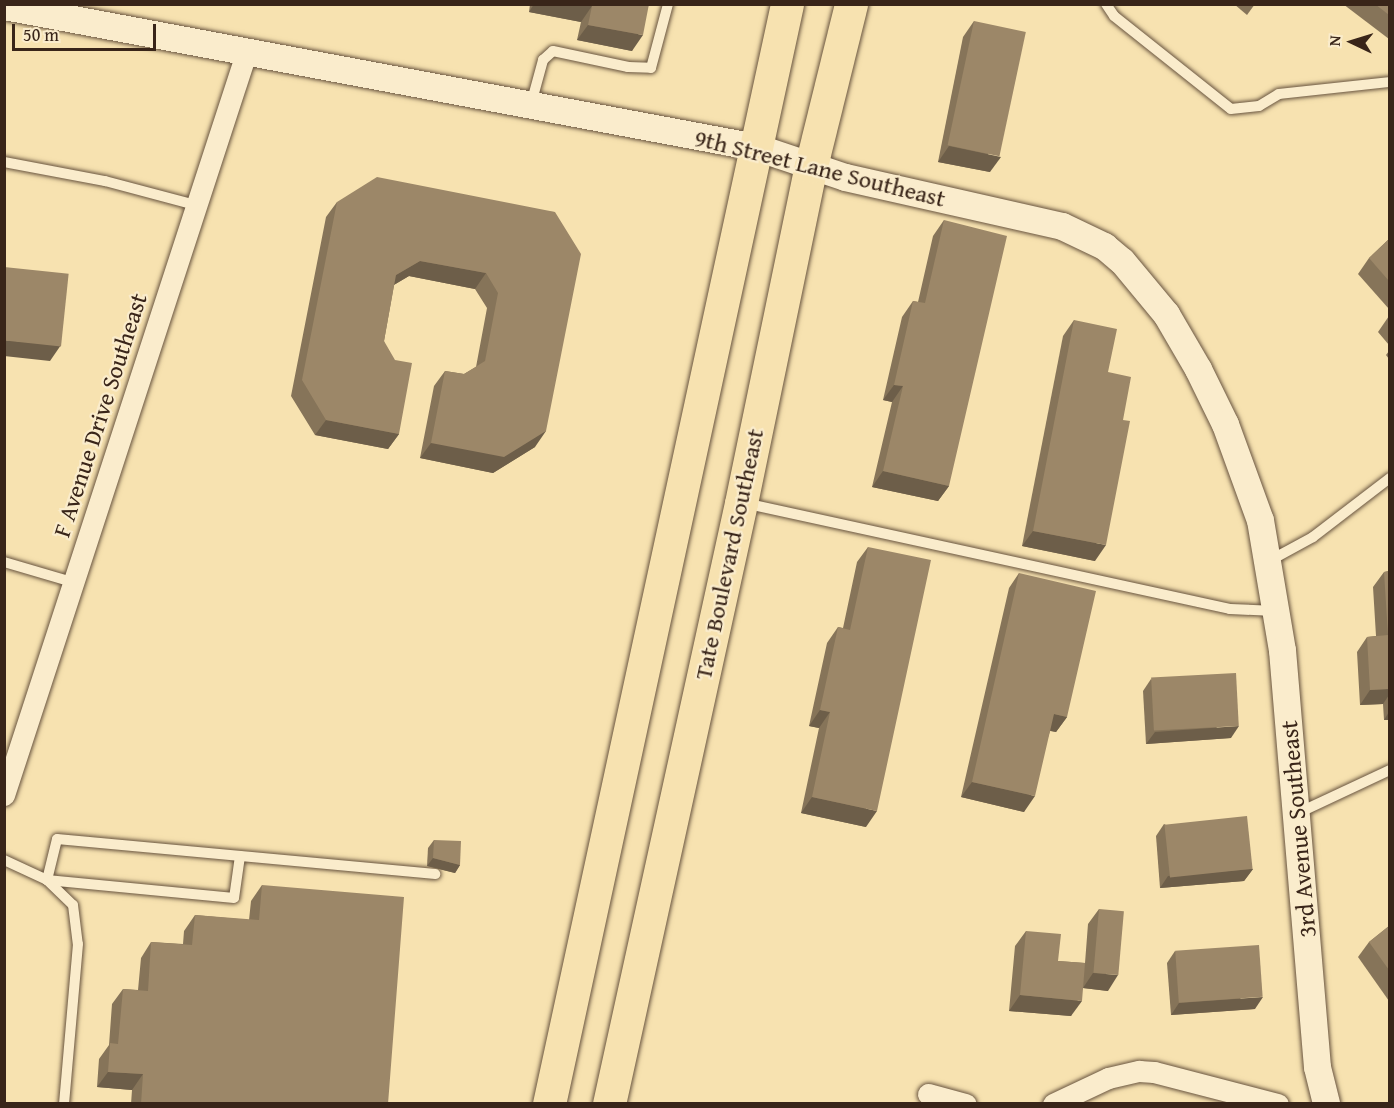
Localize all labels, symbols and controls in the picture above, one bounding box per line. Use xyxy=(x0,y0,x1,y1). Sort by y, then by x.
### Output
scale bar xyxy=(15,12,159,50)
north arrow xyxy=(1322,12,1382,72)
text: 50 m xyxy=(23,21,59,48)
text: N xyxy=(1322,35,1346,47)
street label: 9th Street Lane Southeast xyxy=(692,123,948,213)
street label: F Avenue Drive Southeast xyxy=(47,289,153,541)
street label: Tate Boulevard Southeast xyxy=(688,426,770,682)
street label: 3rd Avenue Southeast xyxy=(1274,719,1322,939)

